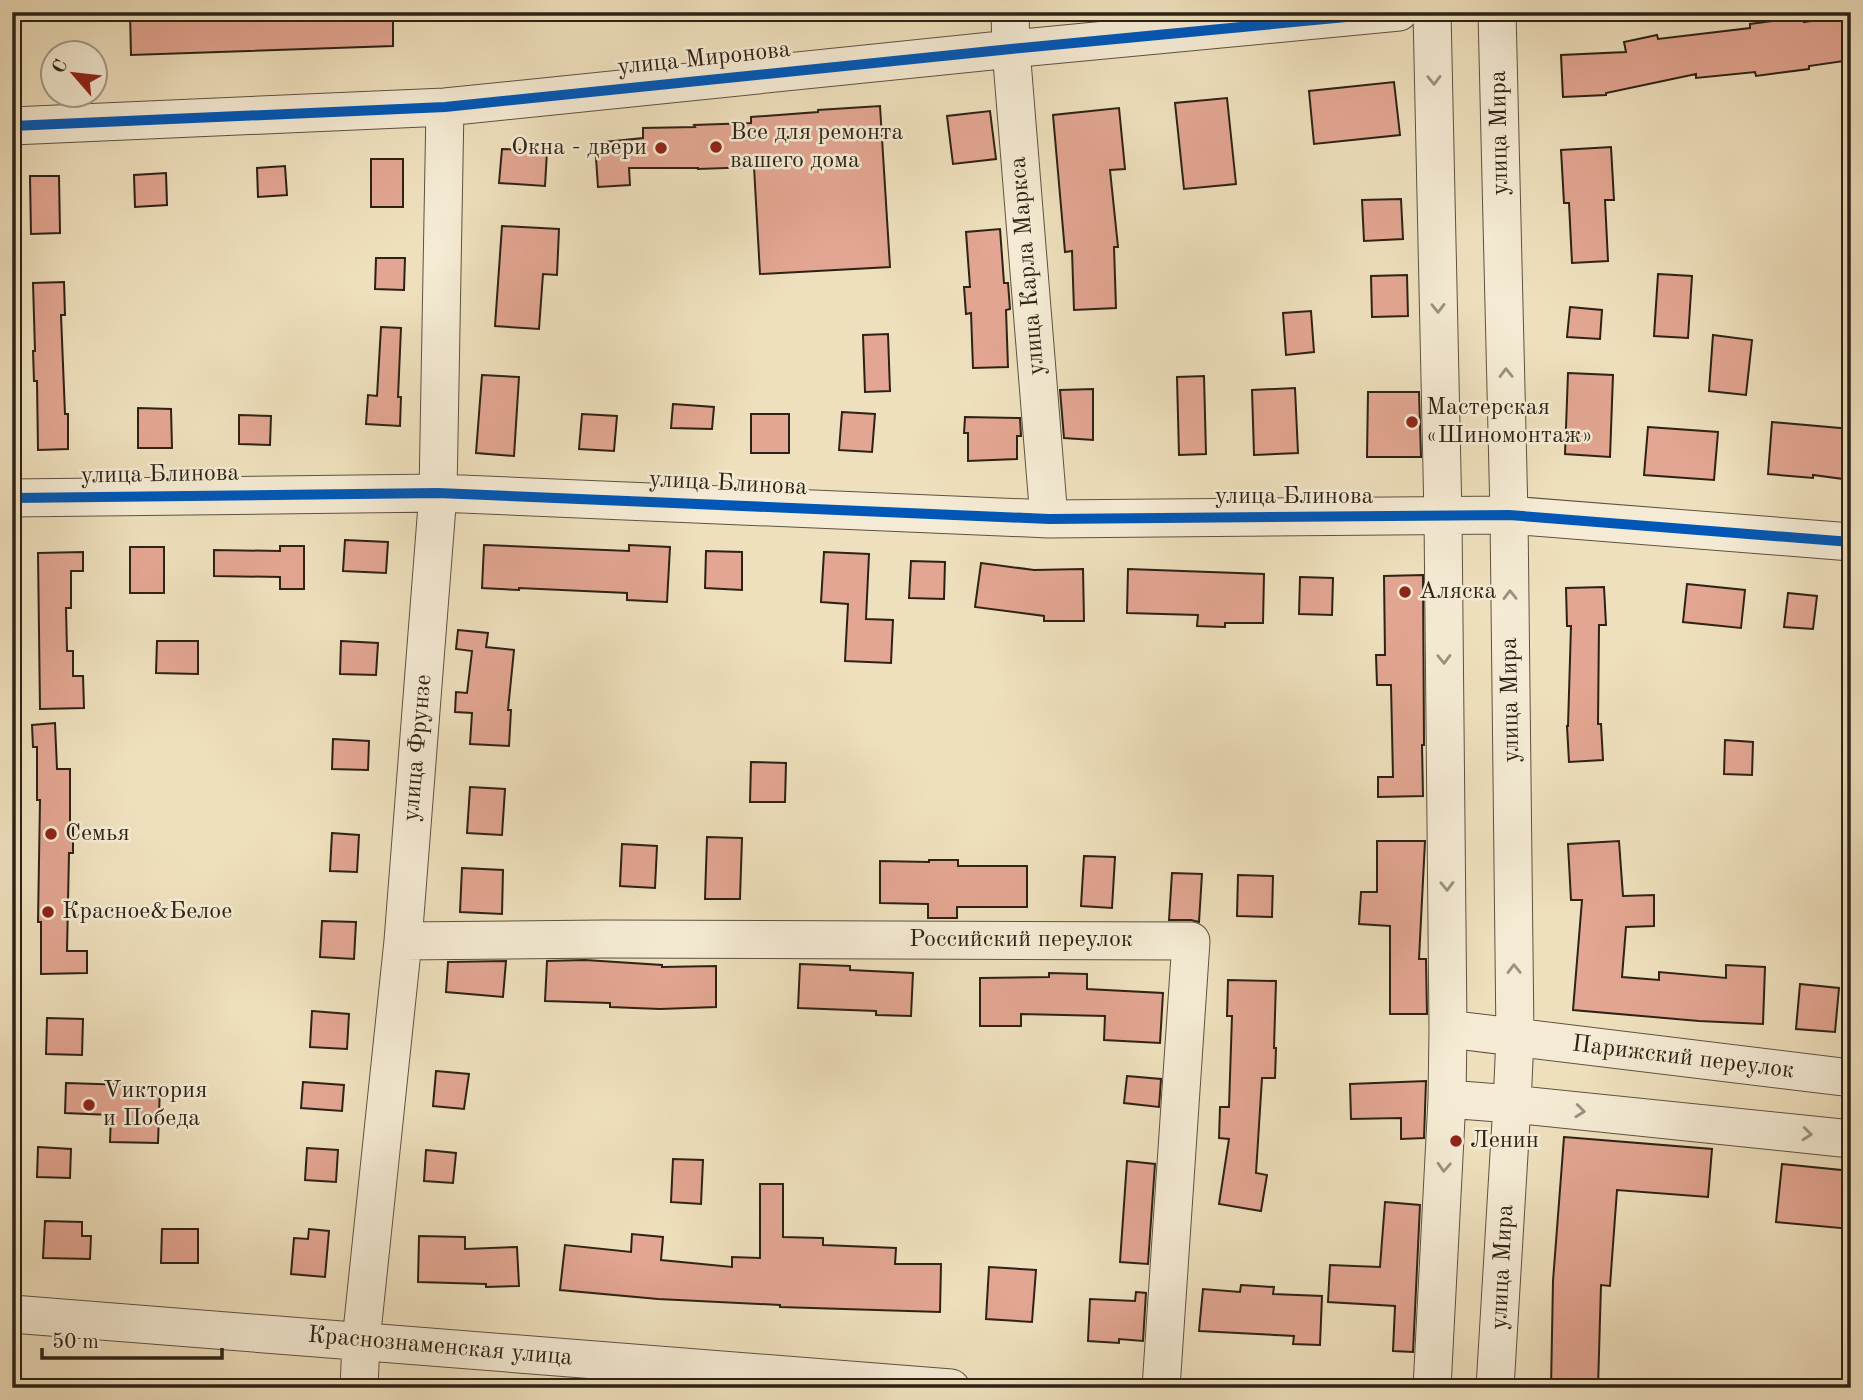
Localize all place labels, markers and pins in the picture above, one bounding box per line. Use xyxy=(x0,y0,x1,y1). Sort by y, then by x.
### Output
place label: Все для ремонта вашего дома xyxy=(730,121,904,173)
place label: Окна - двери xyxy=(511,136,647,160)
marker: Все для ремонта вашего дома xyxy=(708,139,724,155)
marker: Окна - двери xyxy=(653,140,669,156)
place label: Мастерская «Шиномонтаж» xyxy=(1426,396,1593,448)
marker: Мастерская «Шиномонтаж» xyxy=(1404,414,1420,430)
place label: Аляска xyxy=(1419,580,1496,604)
marker: Аляска xyxy=(1397,584,1413,600)
place label: Семья xyxy=(65,822,130,846)
marker: Семья xyxy=(43,826,59,842)
place label: Красное&Белое xyxy=(62,900,232,924)
marker: Красное&Белое xyxy=(40,904,56,920)
place label: Vиктория и Победа xyxy=(103,1079,208,1131)
marker: Vиктория и Победа xyxy=(81,1097,97,1113)
place label: Ленин xyxy=(1470,1129,1539,1153)
marker: Ленин xyxy=(1448,1133,1464,1149)

